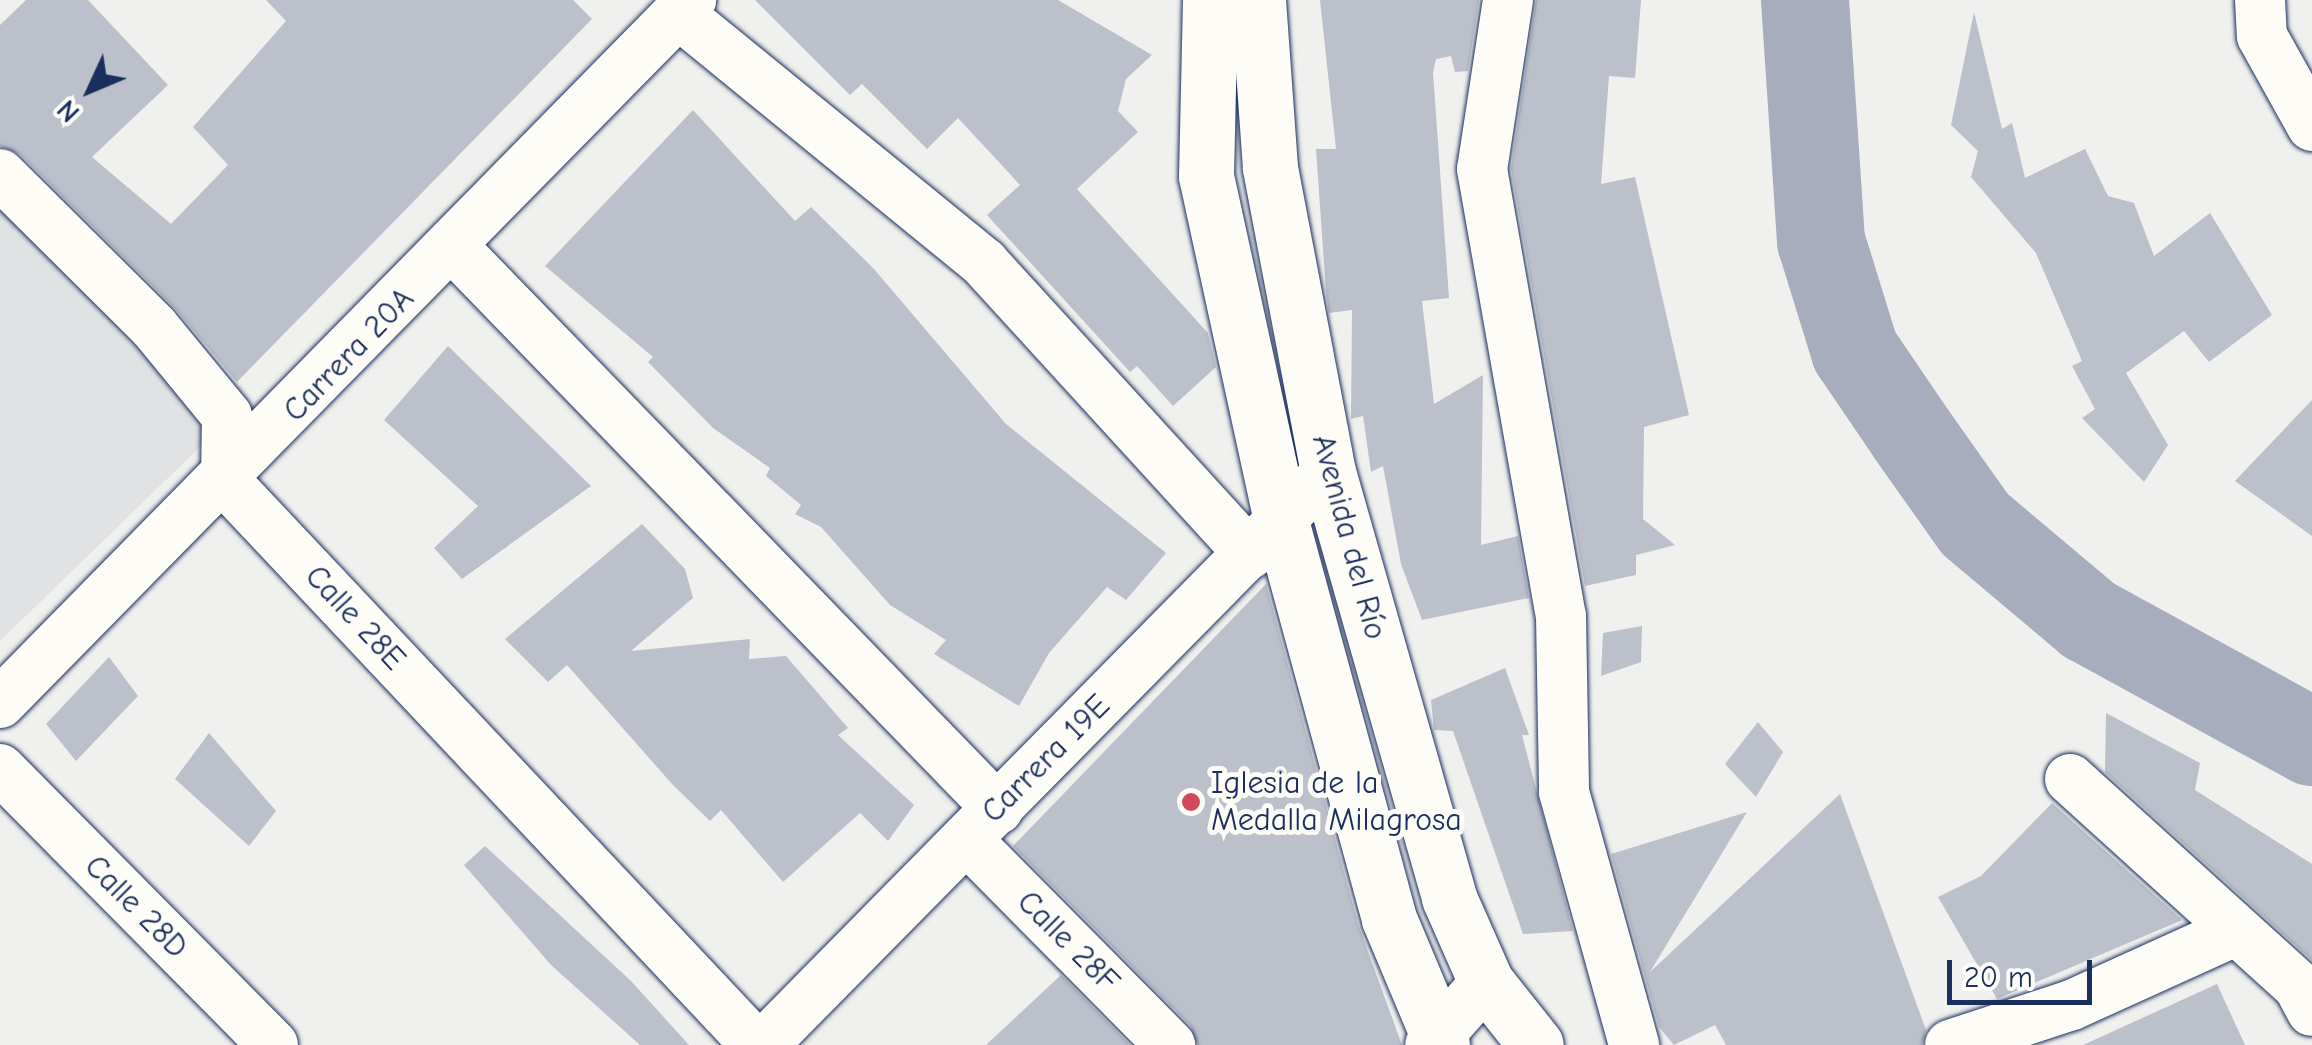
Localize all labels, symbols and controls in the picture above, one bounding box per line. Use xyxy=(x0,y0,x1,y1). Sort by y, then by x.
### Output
north arrow xyxy=(40,40,140,140)
text: N xyxy=(51,93,86,129)
street label: Carrera 20A xyxy=(276,280,422,430)
street label: Avenida del Río xyxy=(1303,430,1395,644)
street label: Calle 28E xyxy=(297,558,413,678)
street label: Carrera 19E xyxy=(974,687,1118,831)
place label: Iglesia de la Medalla Milagrosa xyxy=(1211,765,1462,840)
marker: Iglesia de la Medalla Milagrosa xyxy=(1180,791,1202,813)
street label: Calle 28D xyxy=(76,847,196,967)
street label: Calle 28F xyxy=(1009,883,1127,1001)
scale bar xyxy=(1952,940,2097,1002)
text: 20 m xyxy=(1964,960,2033,995)

